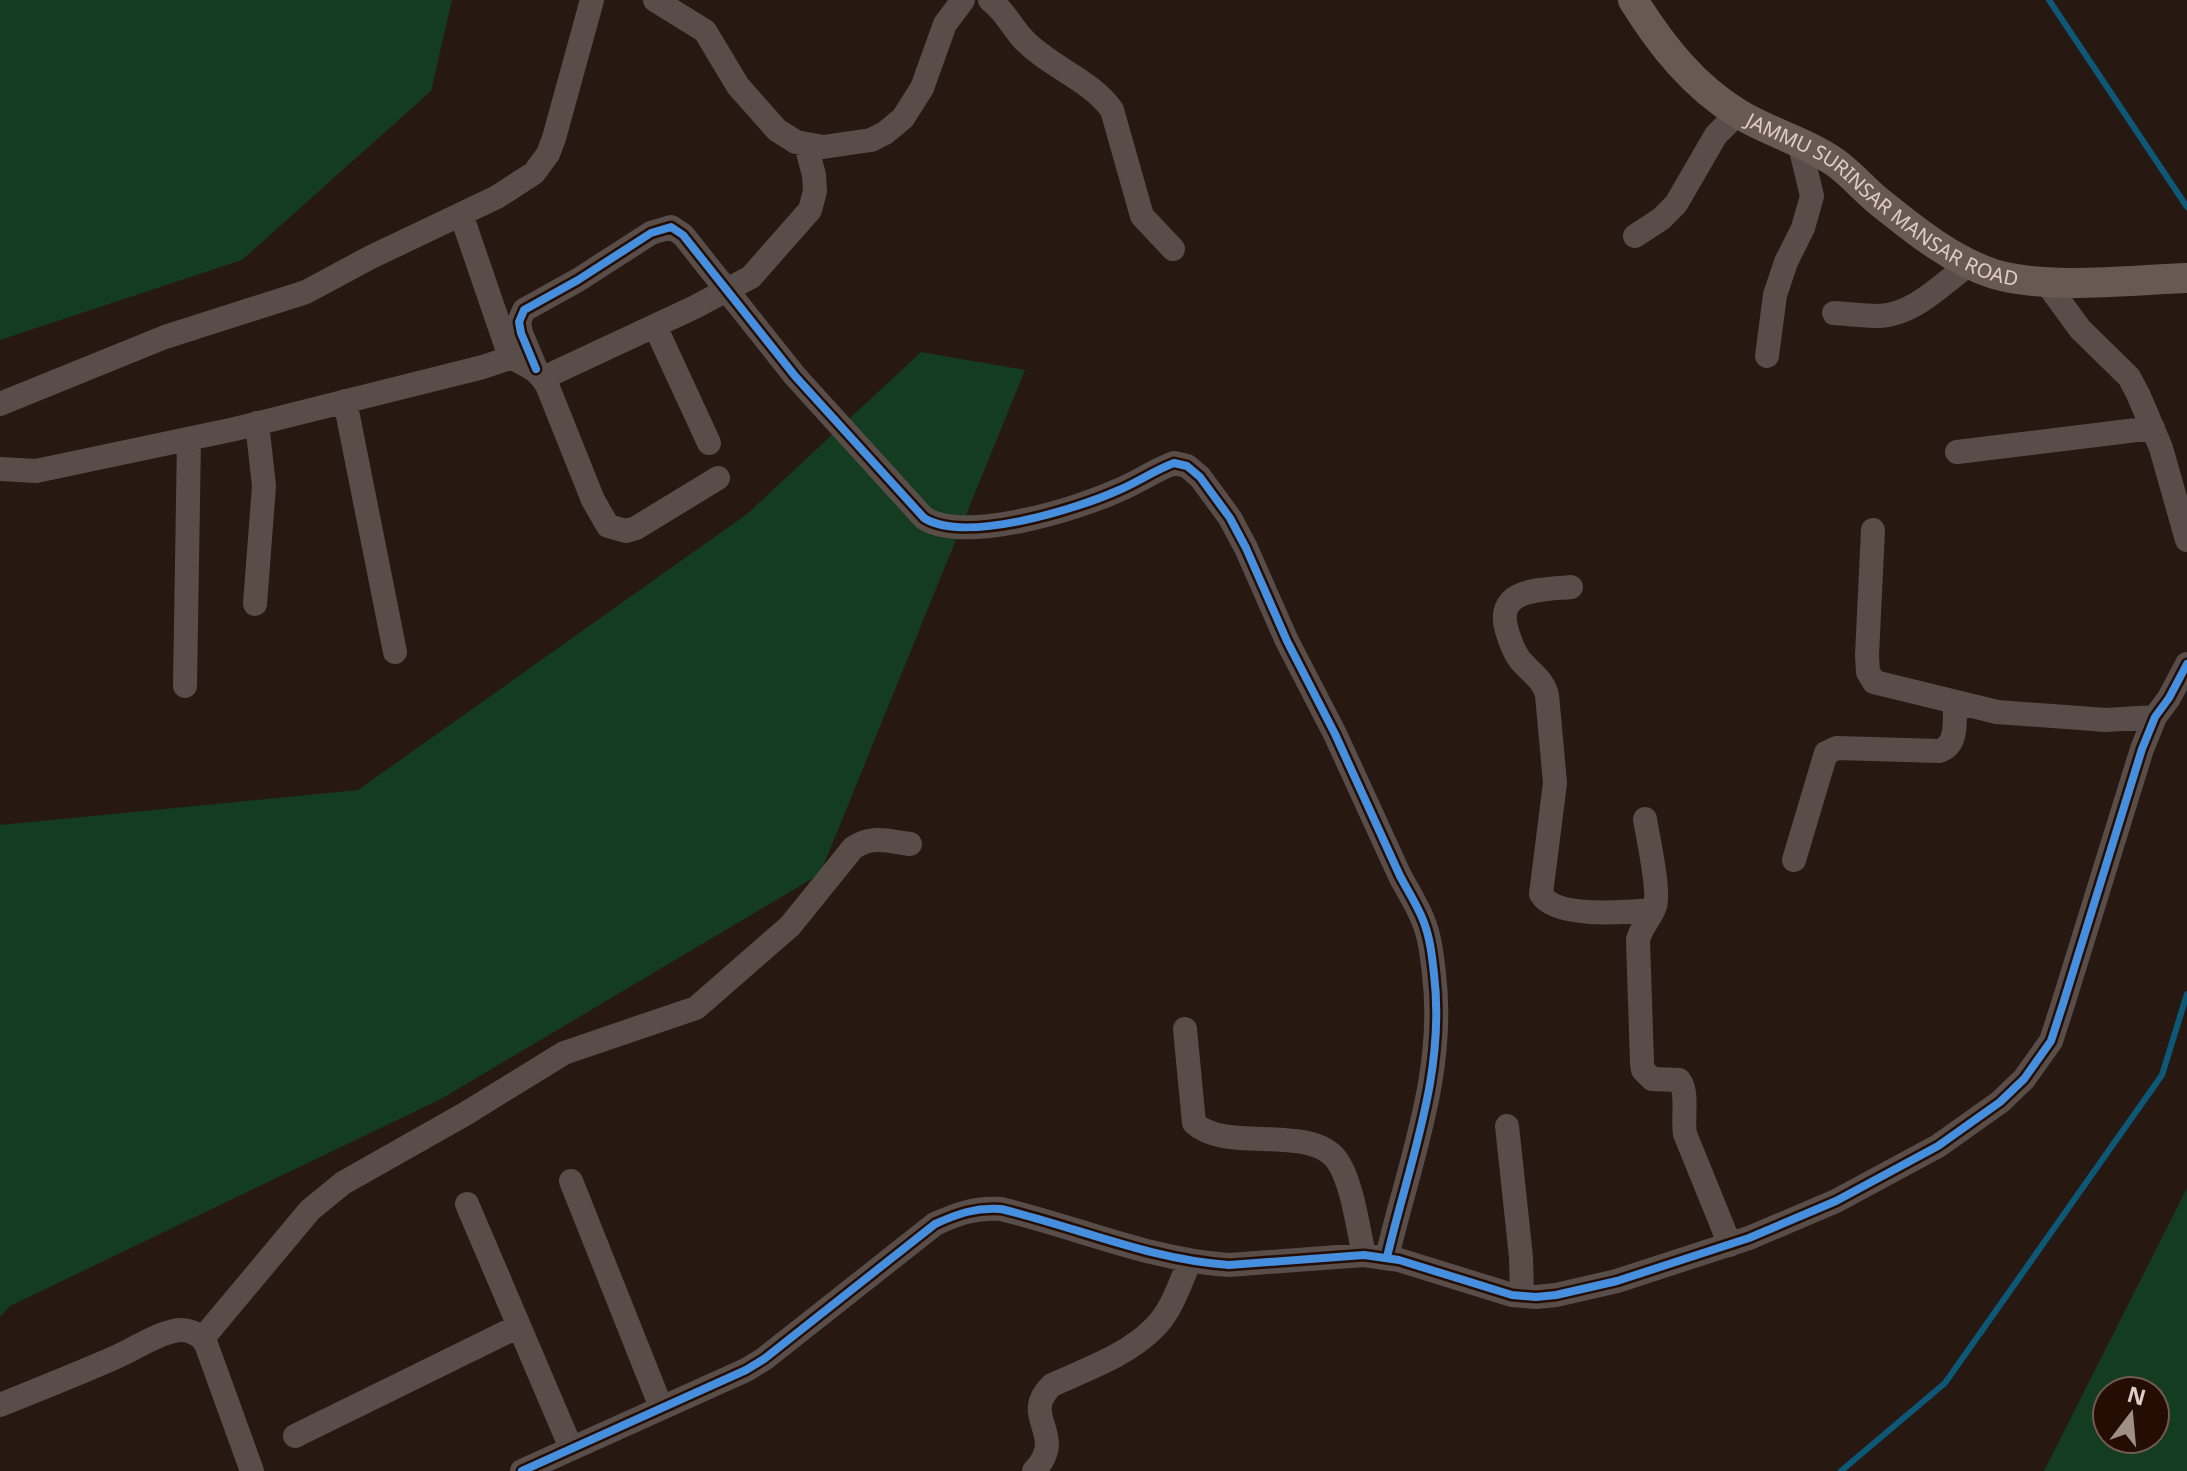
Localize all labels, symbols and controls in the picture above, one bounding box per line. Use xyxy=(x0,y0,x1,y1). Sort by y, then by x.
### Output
street label: JAMMU SURINSAR MANSAR ROAD xyxy=(1740,105,2021,292)
north arrow xyxy=(2091,1375,2171,1455)
text: N xyxy=(2124,1378,2150,1412)

